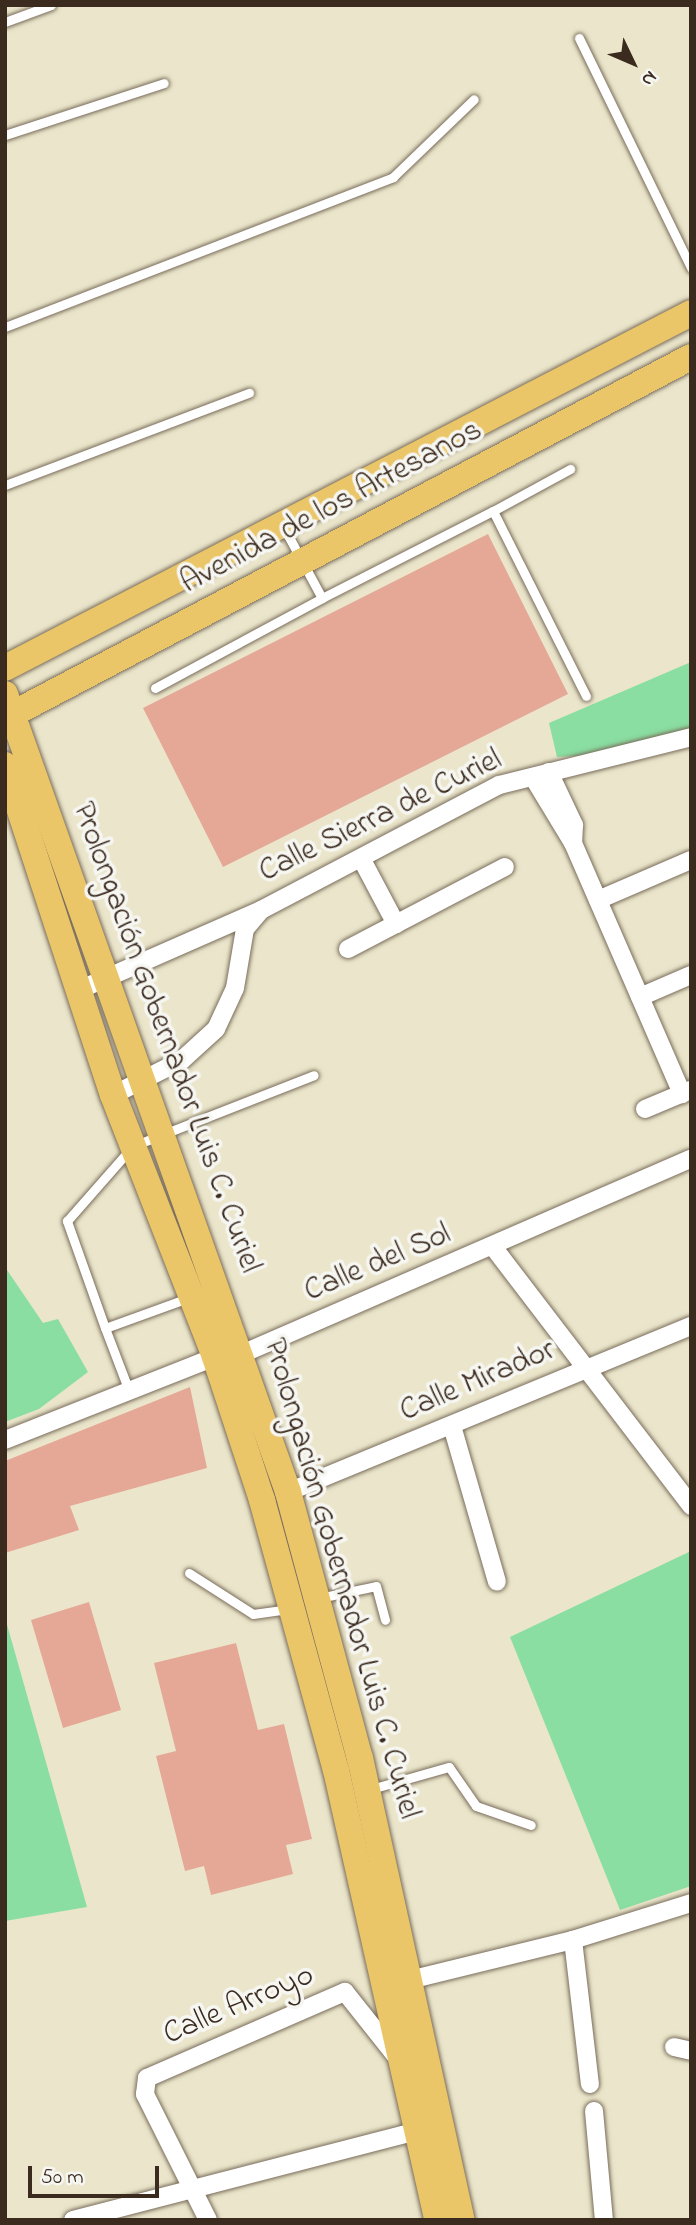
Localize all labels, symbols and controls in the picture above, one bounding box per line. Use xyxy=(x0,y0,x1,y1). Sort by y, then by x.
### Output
north arrow xyxy=(598,28,668,98)
text: N xyxy=(634,64,663,92)
street label: Avenida de los Artesanos xyxy=(175,412,489,604)
street label: Calle Sierra de Curiel xyxy=(253,742,509,892)
street label: Prolongación Gobernador Luis C. Curiel xyxy=(62,797,268,1279)
street label: Calle del Sol xyxy=(299,1216,457,1312)
street label: Calle Mirador xyxy=(395,1332,561,1432)
street label: Prolongación Gobernador Luis C. Curiel xyxy=(253,1334,427,1824)
street label: Calle Arroyo xyxy=(158,1957,320,2055)
scale bar xyxy=(32,2152,163,2196)
text: 50 m xyxy=(41,2163,84,2193)

